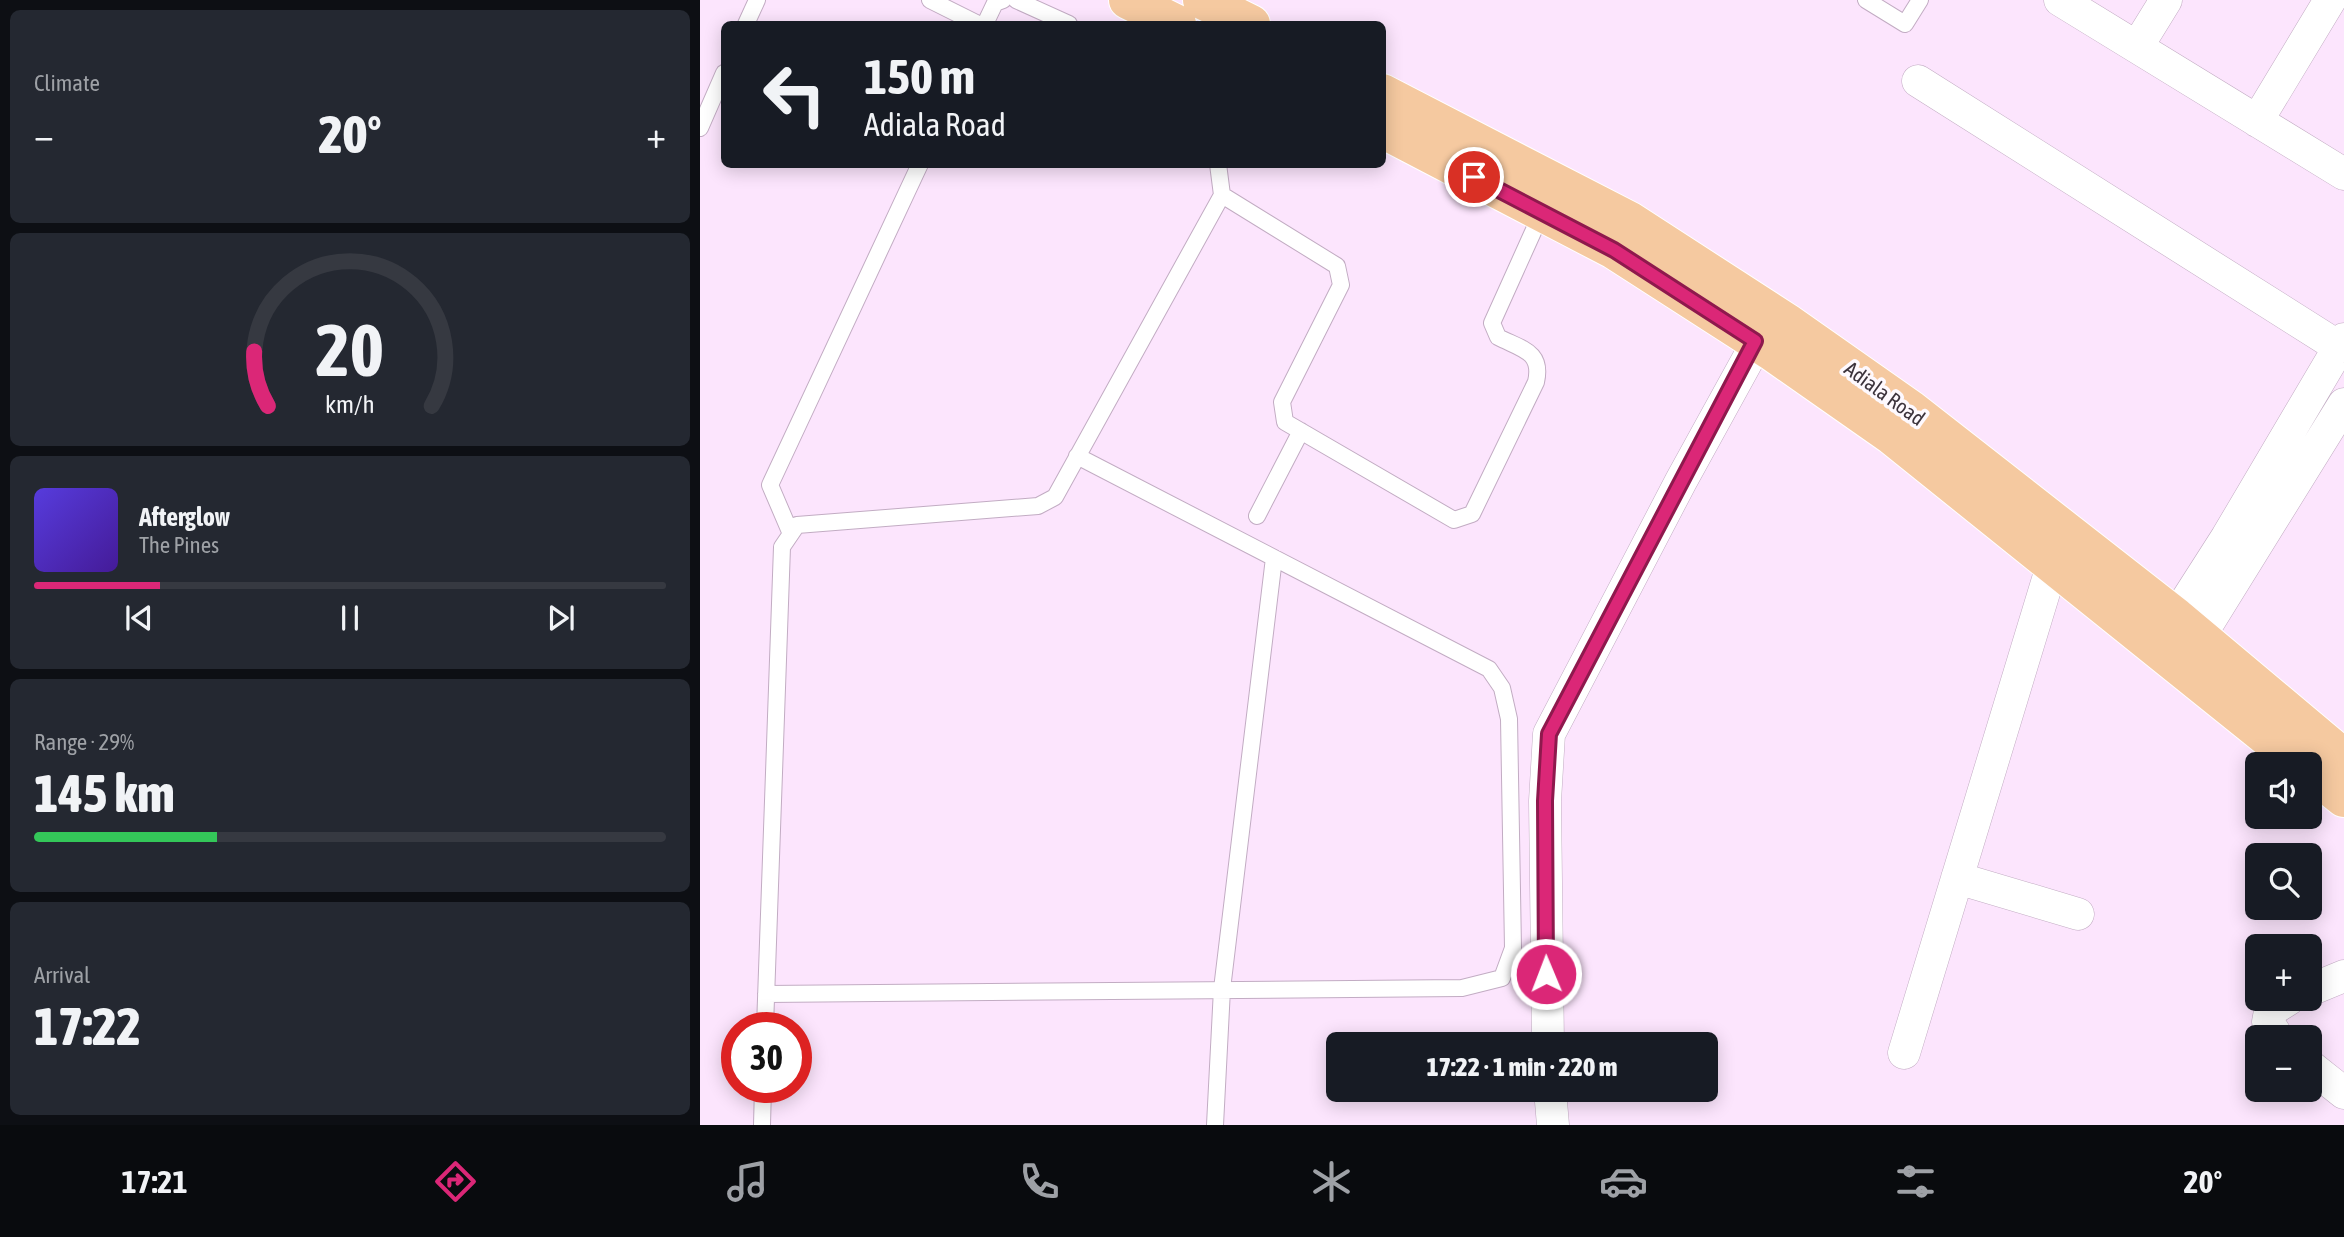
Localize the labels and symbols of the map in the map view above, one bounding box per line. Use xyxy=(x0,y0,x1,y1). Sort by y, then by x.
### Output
pin xyxy=(1444,147,1504,207)
street label: Adiala Road xyxy=(1840,356,1930,430)
position arrow xyxy=(1509,937,1583,1011)
speed limit sign: 30 xyxy=(721,1012,812,1103)

